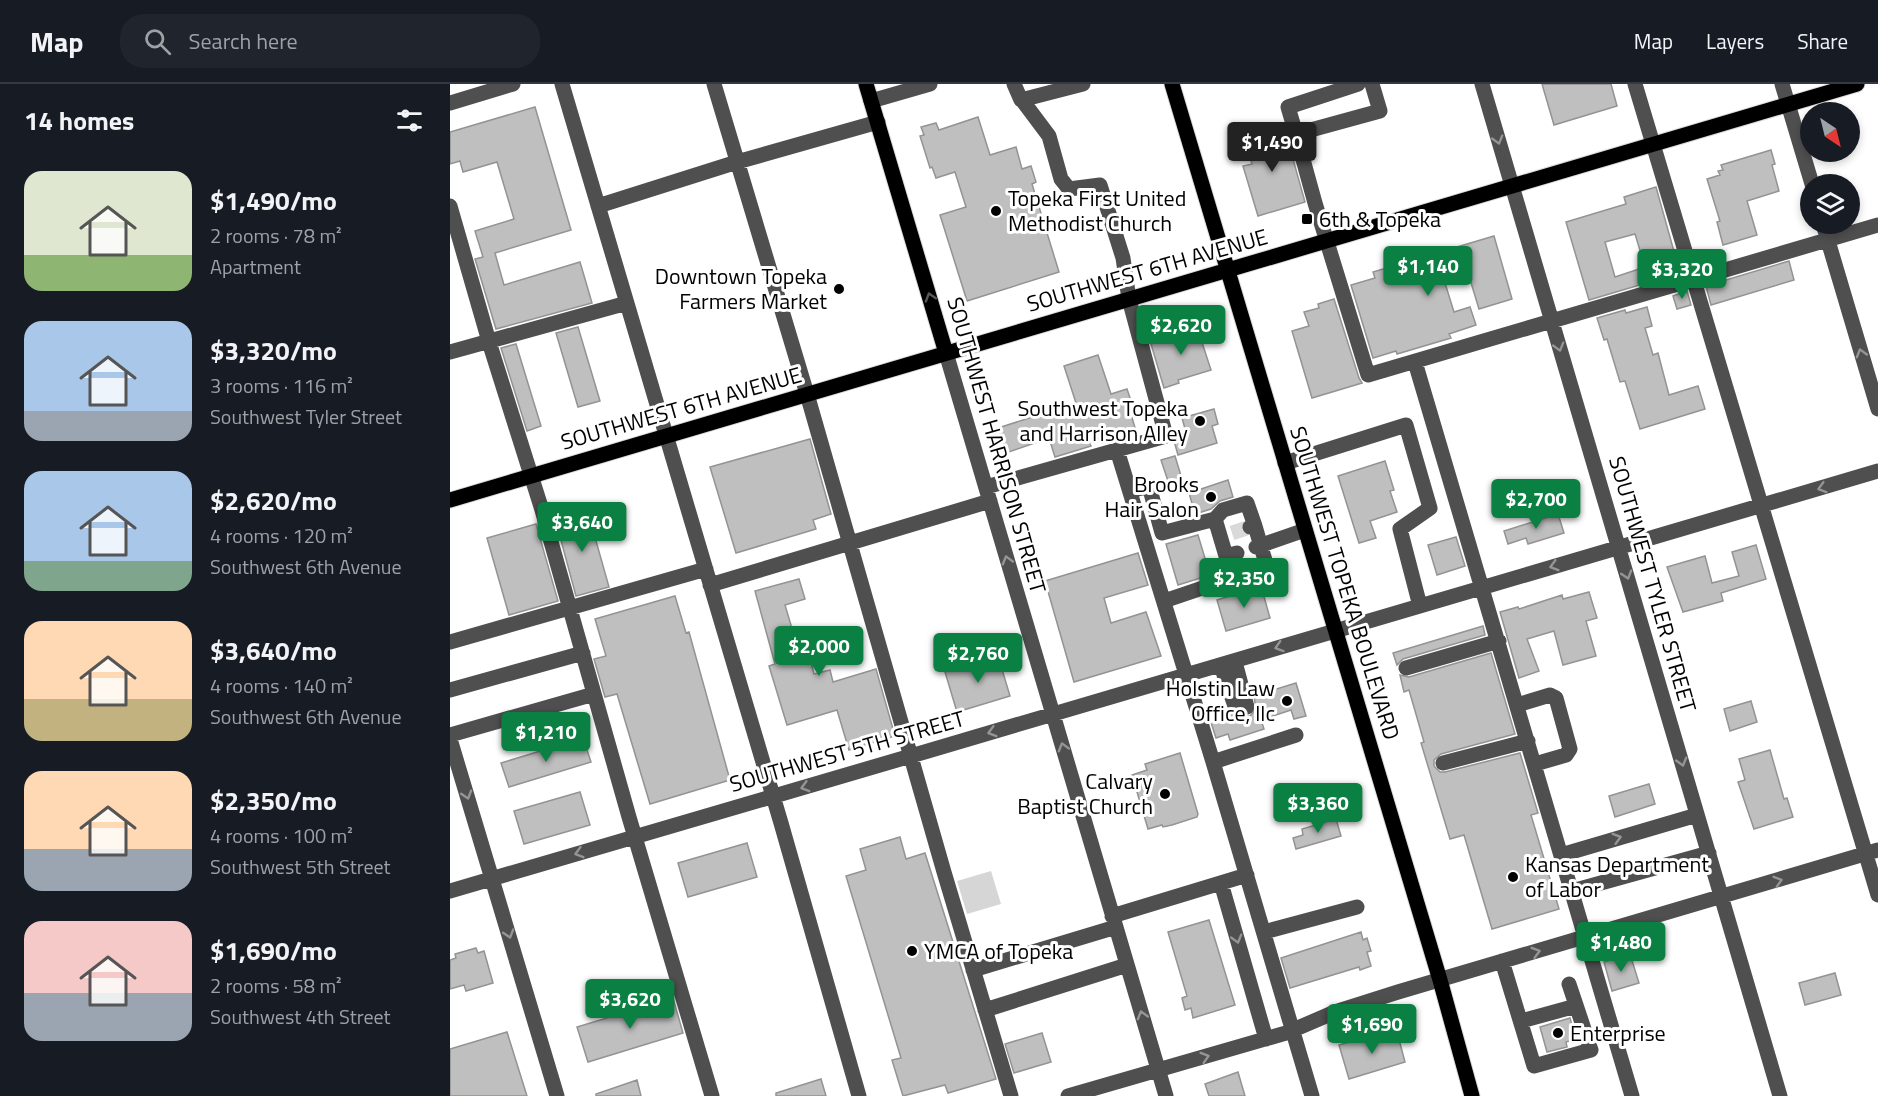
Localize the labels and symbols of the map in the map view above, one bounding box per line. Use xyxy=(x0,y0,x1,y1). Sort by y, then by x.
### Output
north arrow xyxy=(1800,102,1860,162)
pin: $1,490 xyxy=(1223,122,1321,173)
one-way arrow xyxy=(1491,134,1503,145)
place label: Topeka First United Methodist Church xyxy=(1008,181,1186,240)
place label: 6th & Topeka xyxy=(1319,202,1441,236)
marker: Topeka First United Methodist Church xyxy=(989,204,1003,218)
marker: 6th & Topeka xyxy=(1300,212,1314,226)
street label: SOUTHWEST 6TH AVENUE xyxy=(1023,219,1271,321)
pin: $1,140 xyxy=(1379,246,1477,297)
pin: $3,320 xyxy=(1633,249,1731,300)
place label: Downtown Topeka Farmers Market xyxy=(655,259,827,318)
marker: Downtown Topeka Farmers Market xyxy=(832,282,846,296)
one-way arrow xyxy=(925,292,937,303)
street label: SOUTHWEST HARRISON STREET xyxy=(938,293,1056,597)
pin: $2,620 xyxy=(1132,305,1230,356)
one-way arrow xyxy=(1552,342,1565,352)
one-way arrow xyxy=(1856,348,1868,358)
street label: SOUTHWEST 6TH AVENUE xyxy=(557,357,805,459)
place label: Southwest Topeka and Harrison Alley xyxy=(1017,391,1188,450)
marker: Southwest Topeka and Harrison Alley xyxy=(1193,414,1207,428)
street label: SOUTHWEST TOPEKA BOULEVARD xyxy=(1281,422,1409,744)
street label: SOUTHWEST TYLER STREET xyxy=(1600,452,1706,716)
place label: Brooks Hair Salon xyxy=(1104,467,1199,526)
pin: $2,700 xyxy=(1487,479,1585,530)
one-way arrow xyxy=(1817,481,1828,493)
marker: Brooks Hair Salon xyxy=(1204,490,1218,504)
pin: $3,640 xyxy=(533,502,631,553)
one-way arrow xyxy=(1002,555,1014,566)
pin: $2,350 xyxy=(1195,558,1293,609)
one-way arrow xyxy=(1549,559,1560,571)
one-way arrow xyxy=(1619,570,1632,580)
pin: $2,000 xyxy=(770,626,868,677)
pin: $2,760 xyxy=(929,633,1027,684)
one-way arrow xyxy=(1274,640,1285,653)
place label: Holstin Law Office, llc xyxy=(1166,671,1275,730)
marker: Holstin Law Office, llc xyxy=(1280,694,1294,708)
street label: SOUTHWEST 5TH STREET xyxy=(725,701,969,801)
pin: $1,210 xyxy=(497,712,595,763)
one-way arrow xyxy=(987,725,998,737)
one-way arrow xyxy=(1058,742,1070,753)
one-way arrow xyxy=(1675,756,1687,767)
place label: Calvary Baptist Church xyxy=(1017,764,1153,823)
one-way arrow xyxy=(800,780,810,792)
pin: $3,360 xyxy=(1269,783,1367,834)
marker: Calvary Baptist Church xyxy=(1158,787,1172,801)
one-way arrow xyxy=(460,789,472,800)
one-way arrow xyxy=(1612,833,1622,845)
one-way arrow xyxy=(574,846,585,858)
place label: Kansas Department of Labor xyxy=(1525,847,1709,906)
marker: Kansas Department of Labor xyxy=(1506,870,1520,884)
one-way arrow xyxy=(1772,876,1783,888)
pin: $1,480 xyxy=(1572,922,1670,973)
one-way arrow xyxy=(502,928,514,939)
one-way arrow xyxy=(1230,933,1242,944)
place label: YMCA of Topeka xyxy=(924,934,1073,968)
marker: YMCA of Topeka xyxy=(905,944,919,958)
one-way arrow xyxy=(1531,946,1541,959)
pin: $3,620 xyxy=(581,979,679,1030)
pin: $1,690 xyxy=(1323,1004,1421,1055)
one-way arrow xyxy=(1137,1010,1149,1021)
place label: Enterprise xyxy=(1570,1016,1666,1050)
marker: Enterprise xyxy=(1551,1026,1565,1040)
one-way arrow xyxy=(1200,1052,1210,1064)

